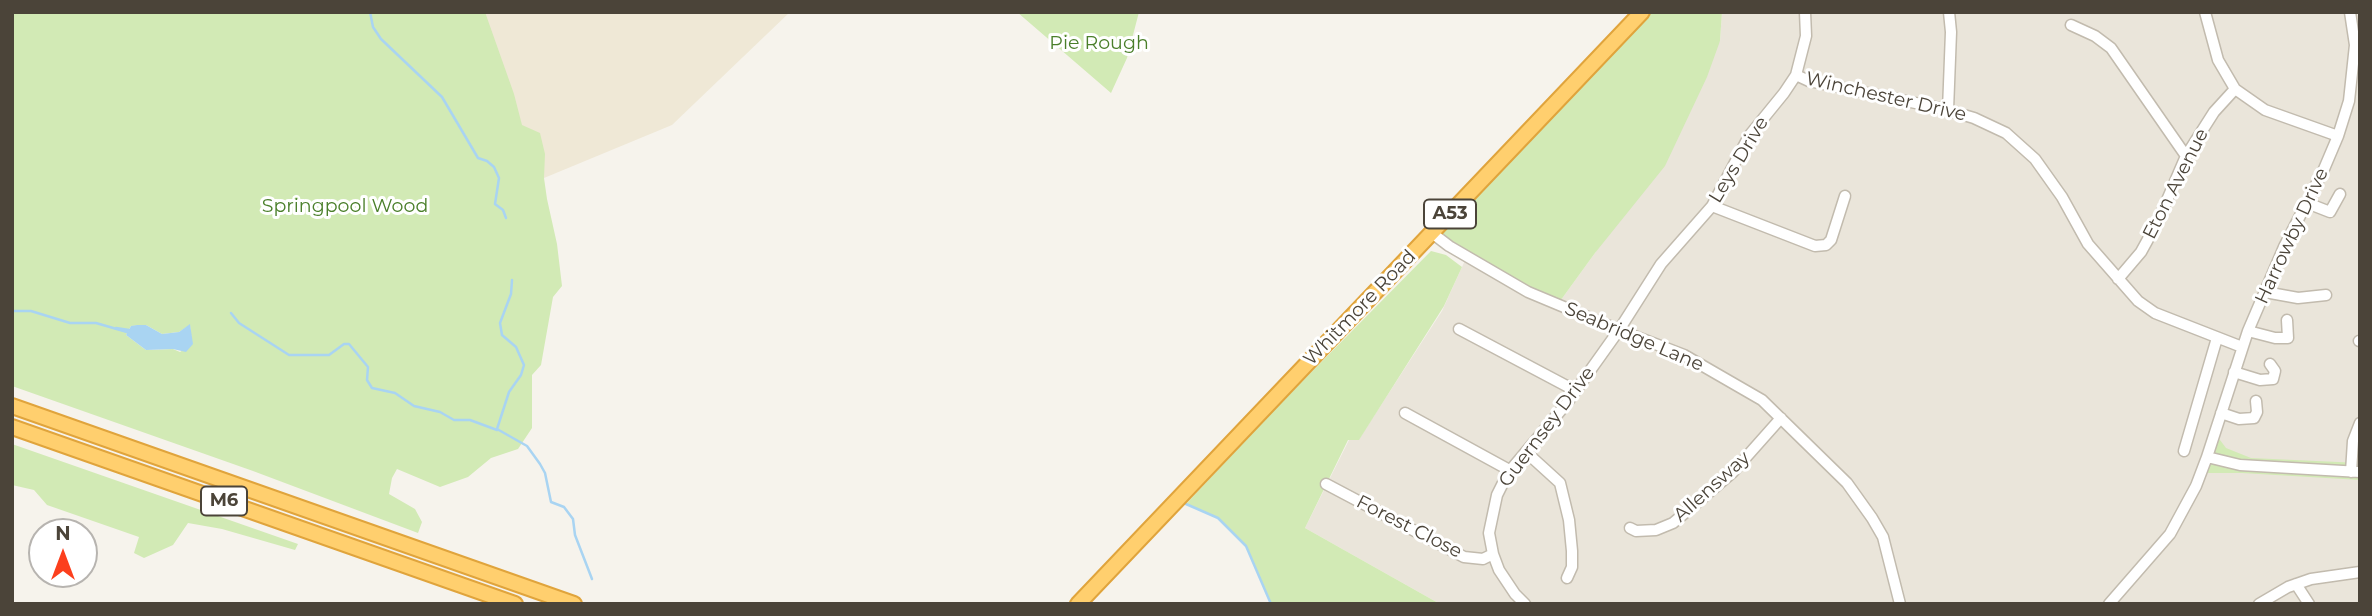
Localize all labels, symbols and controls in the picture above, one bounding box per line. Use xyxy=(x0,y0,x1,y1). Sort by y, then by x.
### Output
park label: Pie Rough xyxy=(1049,32,1149,54)
street label: Winchester Drive xyxy=(1804,67,1968,127)
street label: Leys Drive xyxy=(1704,113,1774,207)
street label: Eton Avenue xyxy=(2138,125,2214,243)
street label: Harrowby Drive xyxy=(2251,164,2333,308)
park label: Springpool Wood xyxy=(262,195,428,217)
road number: A53 xyxy=(1424,200,1476,229)
street label: Whitmore Road xyxy=(1299,245,1421,371)
street label: Seabridge Lane xyxy=(1561,297,1707,377)
street label: Guernsey Drive xyxy=(1494,362,1600,492)
street label: Allensway xyxy=(1669,447,1755,527)
road number: M6 xyxy=(201,486,247,516)
street label: Forest Close xyxy=(1352,491,1466,563)
north arrow xyxy=(28,518,98,588)
text: N xyxy=(55,522,71,545)

